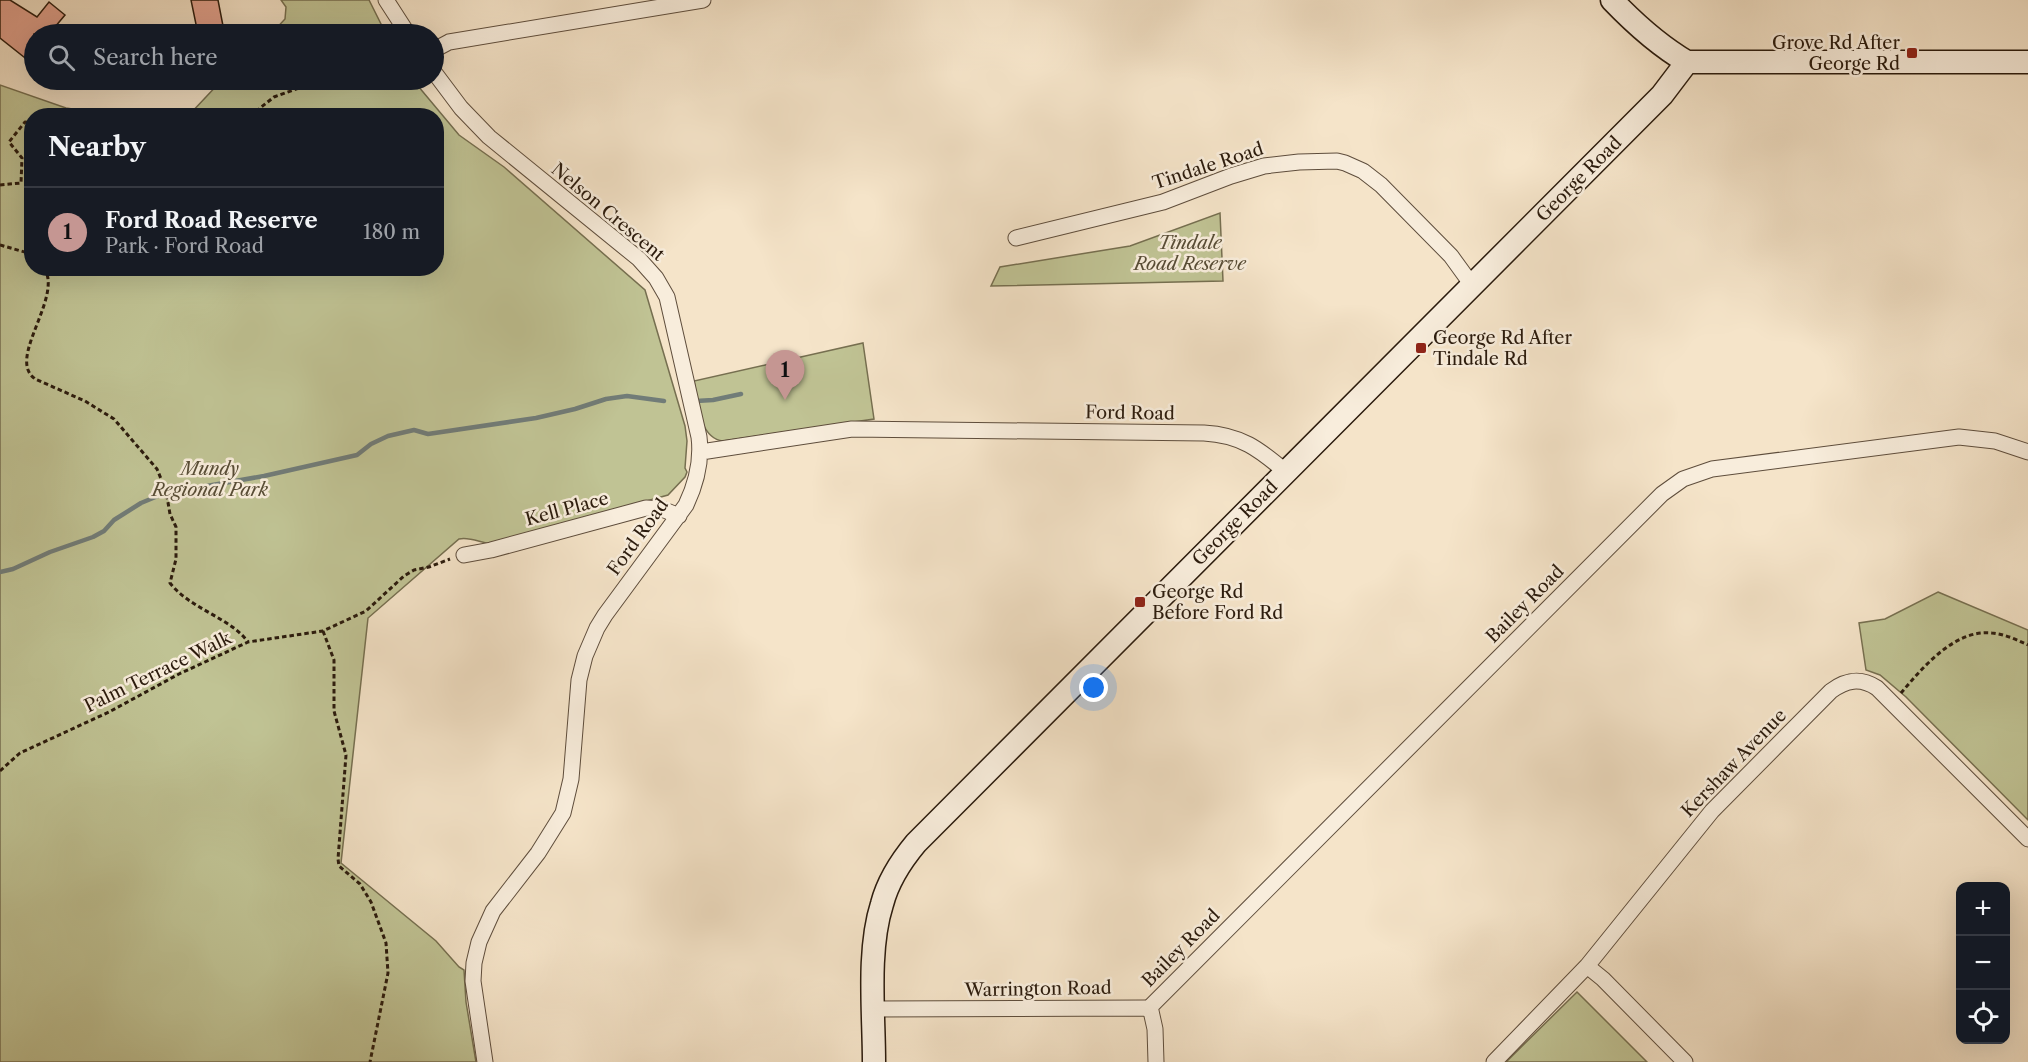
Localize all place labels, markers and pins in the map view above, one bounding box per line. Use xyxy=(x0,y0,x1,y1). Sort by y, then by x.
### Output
place label: Grove Rd After George Rd xyxy=(1772,32,1900,75)
marker: Grove Rd After George Rd xyxy=(1905,46,1919,60)
place label: George Rd After Tindale Rd xyxy=(1433,327,1572,370)
marker: George Rd After Tindale Rd xyxy=(1414,341,1428,355)
pin: 1 xyxy=(766,350,804,400)
place label: George Rd Before Ford Rd xyxy=(1152,581,1283,624)
marker: George Rd Before Ford Rd xyxy=(1133,595,1147,609)

